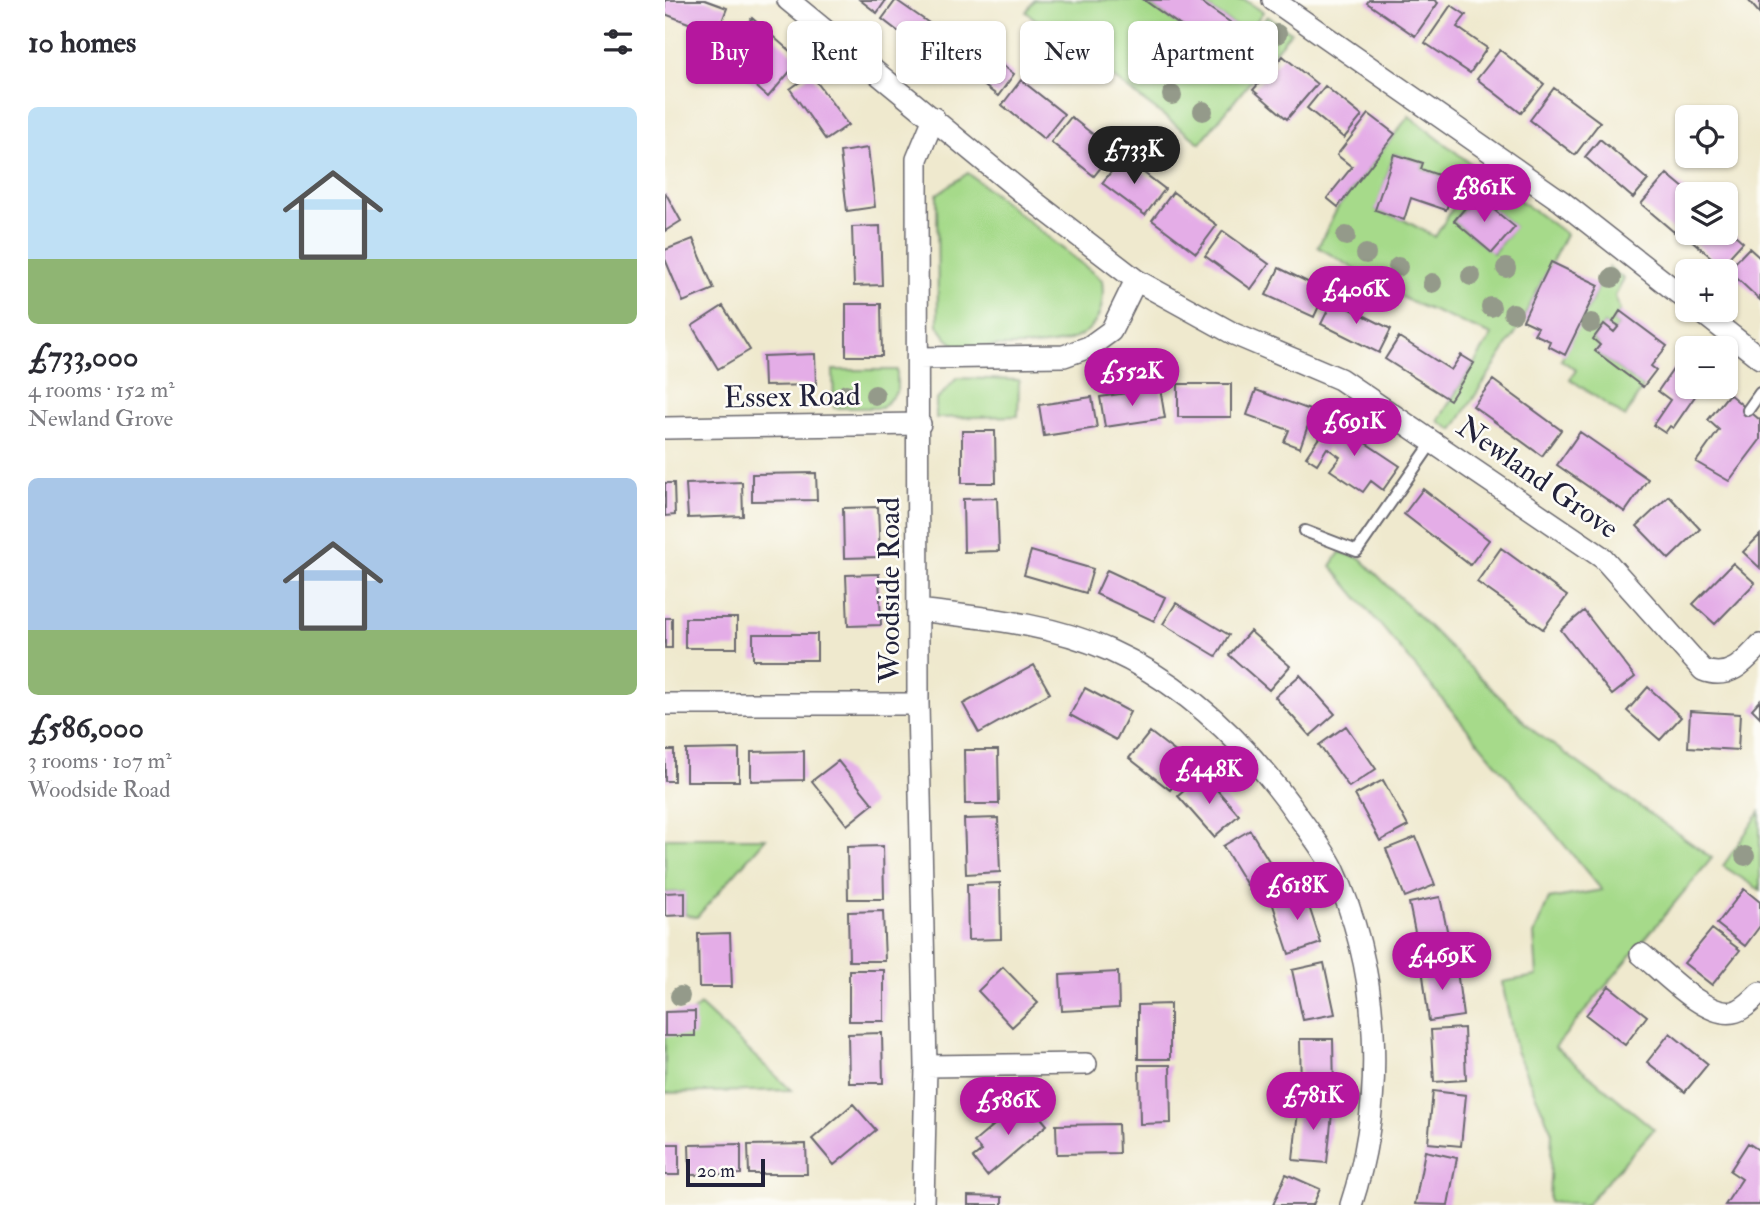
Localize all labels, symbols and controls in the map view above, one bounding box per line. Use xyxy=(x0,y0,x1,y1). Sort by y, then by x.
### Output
chip: Buy xyxy=(686,21,773,84)
chip: Rent xyxy=(787,21,882,84)
chip: Filters xyxy=(896,21,1006,84)
chip: New xyxy=(1020,21,1114,84)
chip: Apartment xyxy=(1128,21,1278,84)
icon: filters xyxy=(599,23,637,61)
text: 10 homes xyxy=(28,24,136,61)
map controls xyxy=(1675,105,1738,399)
button: locate xyxy=(1675,105,1738,168)
pin: £733K xyxy=(1085,127,1183,186)
text: £733K xyxy=(1104,134,1164,163)
icon: home xyxy=(270,152,396,278)
pin: £861K xyxy=(1435,164,1533,224)
text: £861K xyxy=(1453,172,1515,201)
button: layers xyxy=(1675,182,1738,245)
button: + xyxy=(1675,259,1738,322)
pin: £406K xyxy=(1307,266,1405,326)
text: £406K xyxy=(1322,274,1390,303)
button: − xyxy=(1675,336,1738,399)
text: £733,000 xyxy=(28,338,138,375)
pin: £552K xyxy=(1083,348,1181,408)
text: £552K xyxy=(1100,356,1164,385)
text: 4 rooms · 152 m² xyxy=(28,375,175,404)
street label: Essex Road xyxy=(723,377,861,416)
pin: £691K xyxy=(1305,398,1403,458)
text: Newland Grove xyxy=(28,404,173,433)
text: £691K xyxy=(1322,406,1386,435)
street label: Newland Grove xyxy=(1450,408,1626,547)
street label: Woodside Road xyxy=(871,497,908,684)
icon: home xyxy=(270,523,396,649)
text: £586,000 xyxy=(28,709,144,746)
text: 3 rooms · 107 m² xyxy=(28,746,172,775)
pin: £448K xyxy=(1160,746,1258,806)
text: £448K xyxy=(1175,754,1243,783)
text: Woodside Road xyxy=(28,775,171,804)
pin: £618K xyxy=(1248,862,1346,922)
text: £618K xyxy=(1266,870,1328,899)
pin: £469K xyxy=(1393,932,1491,992)
text: £469K xyxy=(1408,940,1476,969)
pin: £781K xyxy=(1264,1072,1362,1132)
pin: £586K xyxy=(959,1078,1057,1137)
text: £781K xyxy=(1282,1080,1344,1109)
text: £586K xyxy=(976,1085,1040,1114)
scale bar xyxy=(686,1156,765,1188)
text: 20 m xyxy=(697,1159,735,1183)

